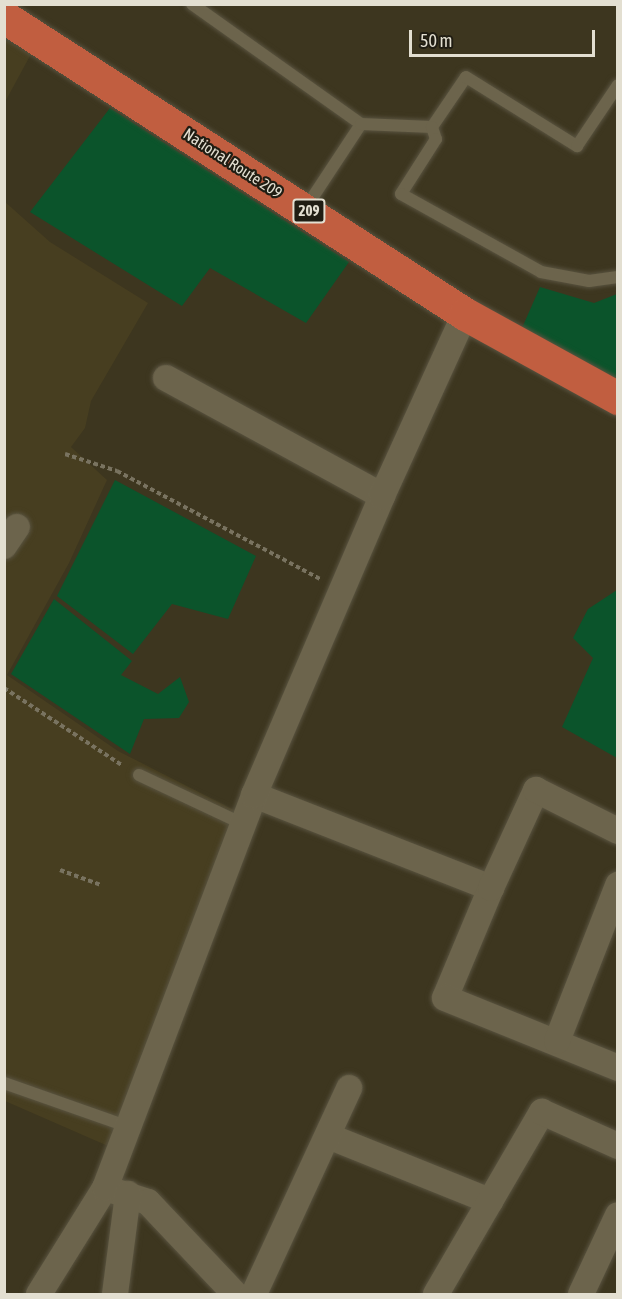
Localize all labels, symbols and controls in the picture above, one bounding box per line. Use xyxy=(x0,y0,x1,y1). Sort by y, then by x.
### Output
scale bar xyxy=(412,18,598,56)
text: 50 m xyxy=(420,30,452,51)
street label: National Route 209 xyxy=(180,124,286,202)
road number: 209 xyxy=(291,199,327,223)

